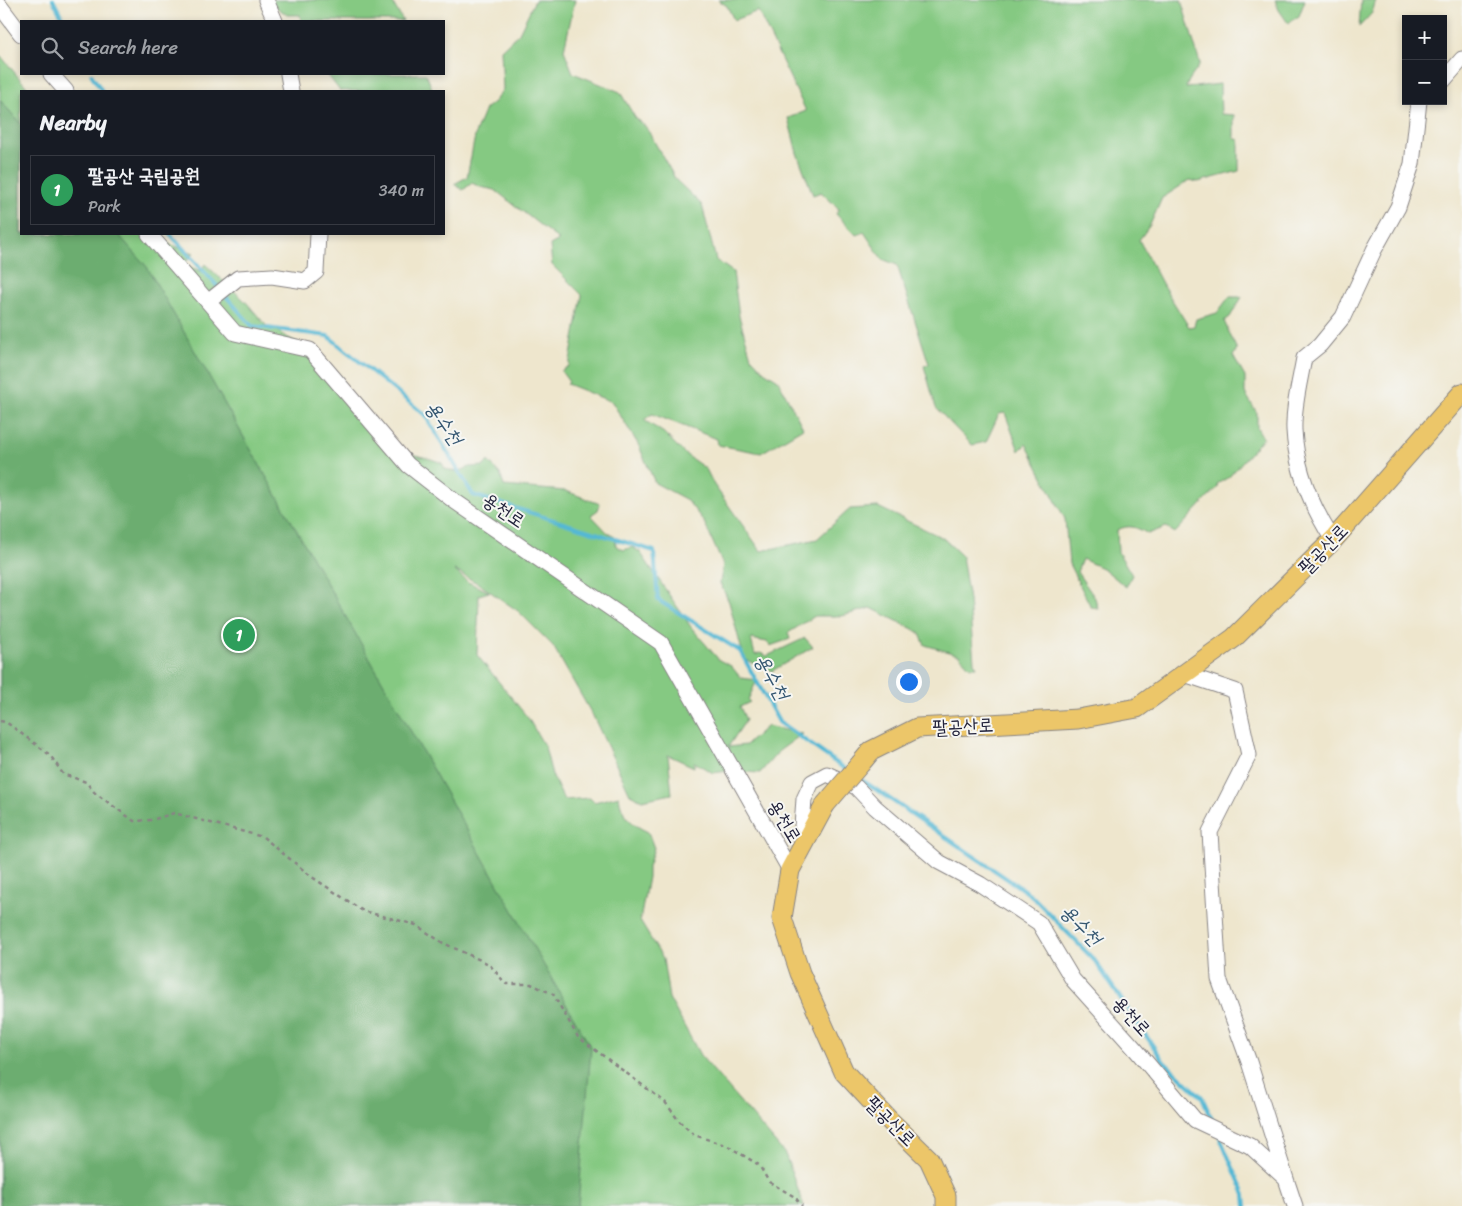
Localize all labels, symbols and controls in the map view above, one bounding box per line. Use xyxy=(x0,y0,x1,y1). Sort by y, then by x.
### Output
map controls xyxy=(1402,15,1447,105)
button: + xyxy=(1402,15,1447,60)
search box xyxy=(20,20,445,75)
text: Search here xyxy=(78,31,178,64)
icon: search xyxy=(38,34,66,62)
button: − xyxy=(1402,60,1447,105)
text: Nearby xyxy=(40,104,106,142)
text: 팔공산 국립공원 xyxy=(88,159,200,192)
text: 1 xyxy=(54,176,60,205)
text: 340 m xyxy=(379,176,424,205)
text: Park xyxy=(88,192,121,221)
water label: 용수천 xyxy=(416,393,473,454)
street label: 용천로 xyxy=(476,483,532,537)
street label: 팔공산로 xyxy=(1290,516,1356,582)
pin: 1 xyxy=(223,616,255,654)
water label: 용수천 xyxy=(745,647,800,708)
your location xyxy=(896,669,922,695)
street label: 팔공산로 xyxy=(932,708,994,744)
street label: 용천로 xyxy=(759,793,811,849)
water label: 용수천 xyxy=(1052,895,1112,956)
street label: 용천로 xyxy=(1104,988,1160,1044)
street label: 팔공산로 xyxy=(858,1088,924,1154)

